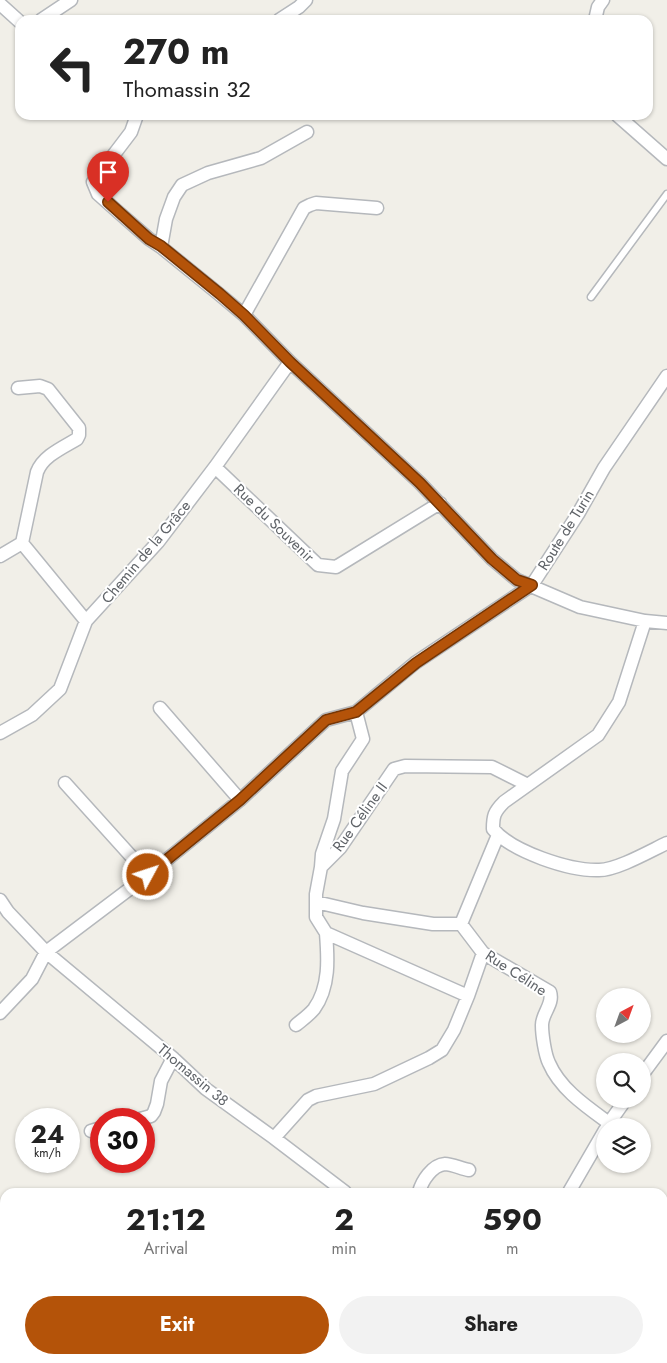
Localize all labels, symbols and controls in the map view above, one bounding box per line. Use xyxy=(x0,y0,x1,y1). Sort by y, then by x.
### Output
text: 270 m xyxy=(123,27,229,77)
icon: left xyxy=(40,35,105,100)
text: Thomassin 32 xyxy=(123,73,251,105)
pin xyxy=(87,151,129,202)
icon: arrive xyxy=(94,158,122,186)
street label: Rue du Souvenir xyxy=(229,479,320,568)
street label: Route de Turin xyxy=(532,485,600,575)
street label: Chemin de la Grâce xyxy=(96,495,196,608)
street label: Rue Céline II xyxy=(327,778,393,856)
position arrow xyxy=(121,848,173,900)
street label: Rue Céline xyxy=(481,945,551,1001)
north arrow xyxy=(596,988,651,1042)
map controls xyxy=(596,988,651,1173)
street label: Thomassin 38 xyxy=(153,1039,233,1111)
button: search xyxy=(596,1053,651,1108)
speed limit sign: 30 xyxy=(90,1108,155,1173)
text: 24 xyxy=(31,1116,64,1152)
button: layers xyxy=(596,1118,651,1173)
text: km/h xyxy=(34,1144,61,1162)
text: 21:12 xyxy=(126,1198,206,1241)
text: 2 xyxy=(334,1198,354,1241)
text: 590 xyxy=(483,1198,542,1241)
text: Arrival xyxy=(144,1237,188,1260)
text: min xyxy=(332,1237,357,1260)
text: m xyxy=(506,1237,519,1260)
button: Exit xyxy=(25,1296,329,1354)
button: Share xyxy=(339,1296,643,1354)

